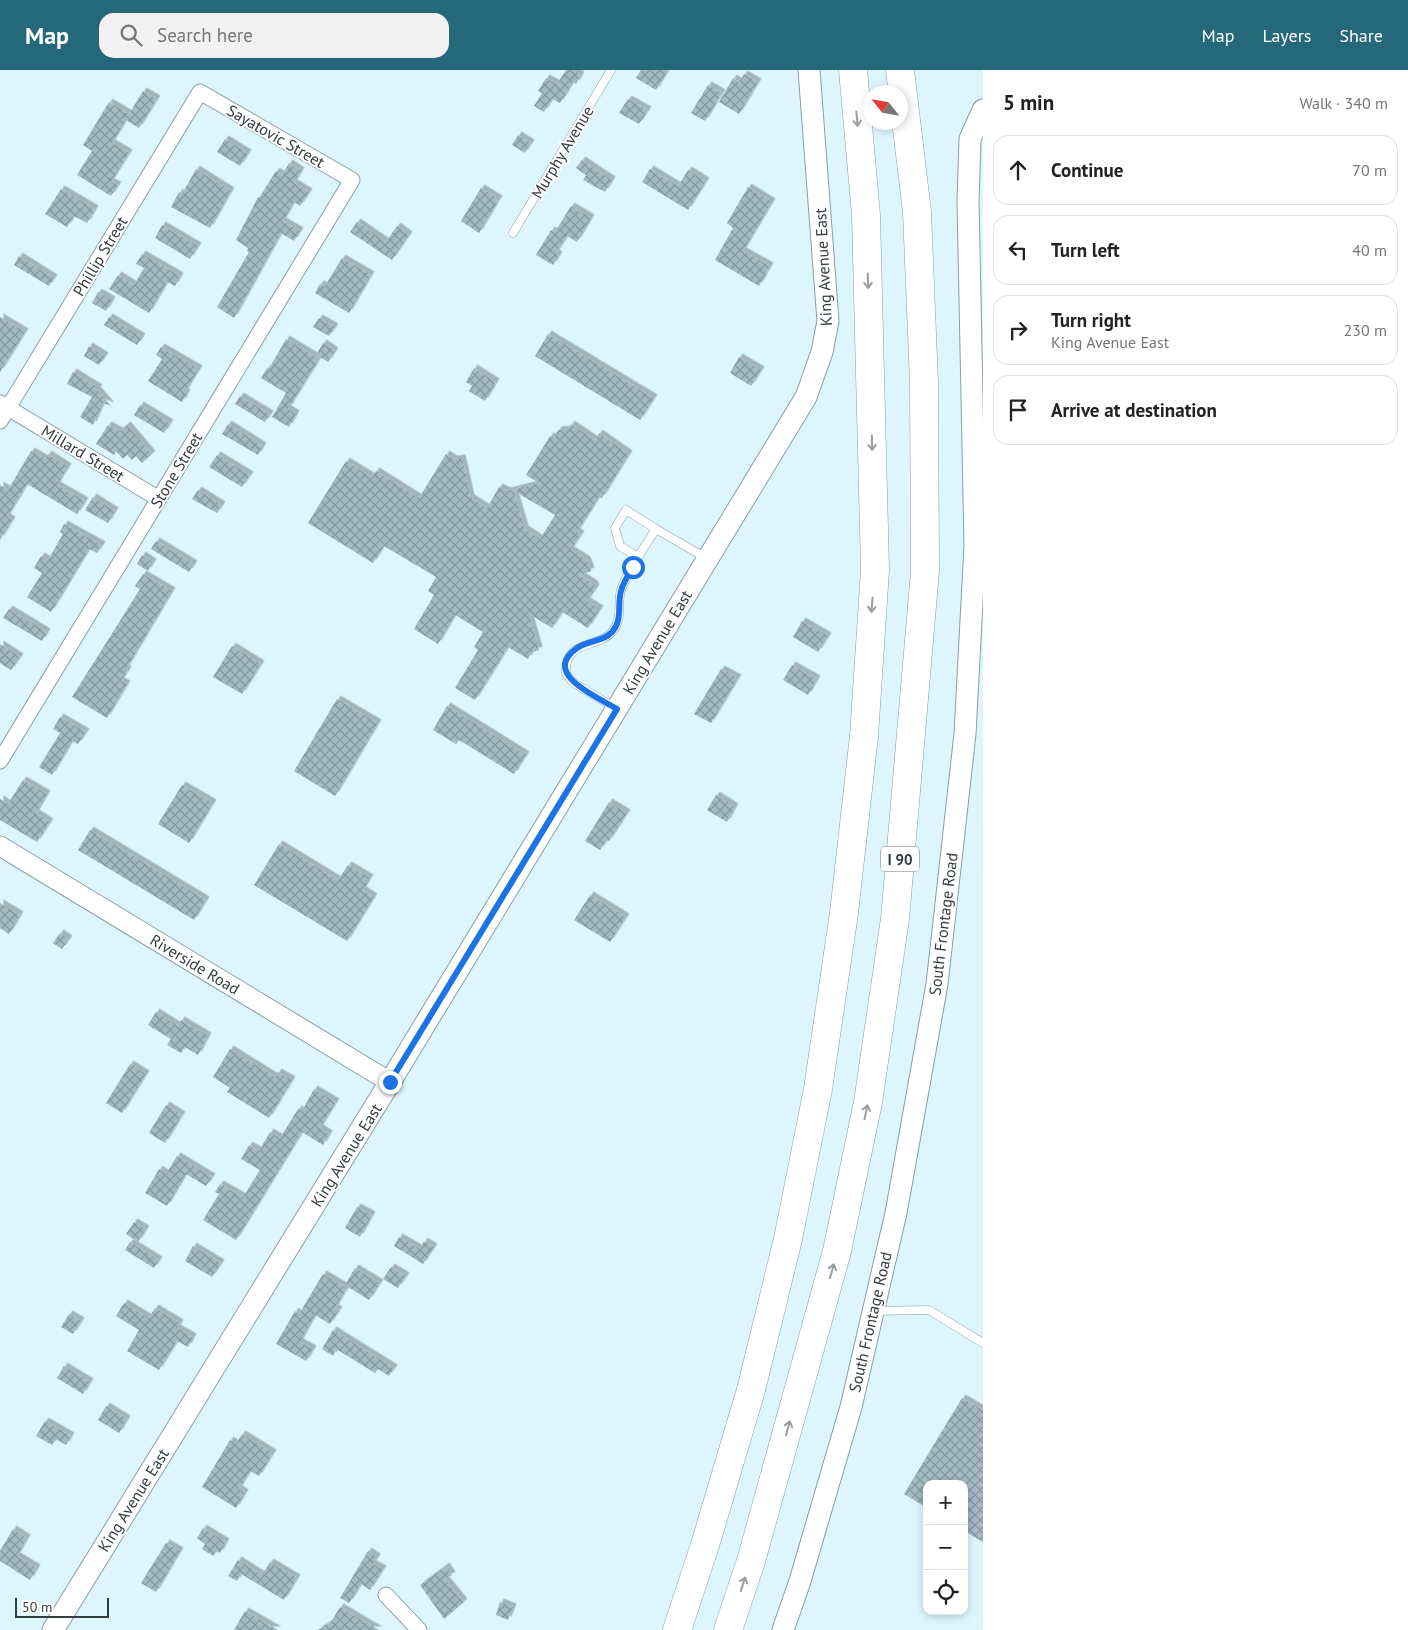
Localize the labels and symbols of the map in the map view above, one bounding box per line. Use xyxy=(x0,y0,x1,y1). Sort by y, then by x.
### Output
north arrow xyxy=(863,85,908,130)
street label: Sayatovic Street xyxy=(224,100,329,172)
street label: Murphy Avenue xyxy=(526,102,598,202)
one-way arrow xyxy=(852,110,862,126)
street label: King Avenue East xyxy=(810,207,836,326)
street label: Phillip Street xyxy=(68,212,132,299)
one-way arrow xyxy=(863,272,872,288)
street label: Millard Street xyxy=(38,420,129,486)
street label: Stone Street xyxy=(146,428,207,511)
one-way arrow xyxy=(867,434,877,451)
route start xyxy=(622,556,645,579)
street label: King Avenue East xyxy=(618,586,696,698)
one-way arrow xyxy=(868,597,877,613)
road number: I 90 xyxy=(881,846,919,872)
street label: South Frontage Road xyxy=(924,852,962,996)
street label: Riverside Road xyxy=(147,929,243,999)
route end xyxy=(379,1071,402,1094)
street label: King Avenue East xyxy=(306,1099,386,1210)
one-way arrow xyxy=(862,1105,871,1121)
street label: South Frontage Road xyxy=(844,1250,896,1394)
one-way arrow xyxy=(827,1264,837,1280)
one-way arrow xyxy=(784,1420,793,1436)
street label: King Avenue East xyxy=(93,1444,173,1555)
one-way arrow xyxy=(739,1576,748,1592)
scale bar xyxy=(15,1595,109,1618)

